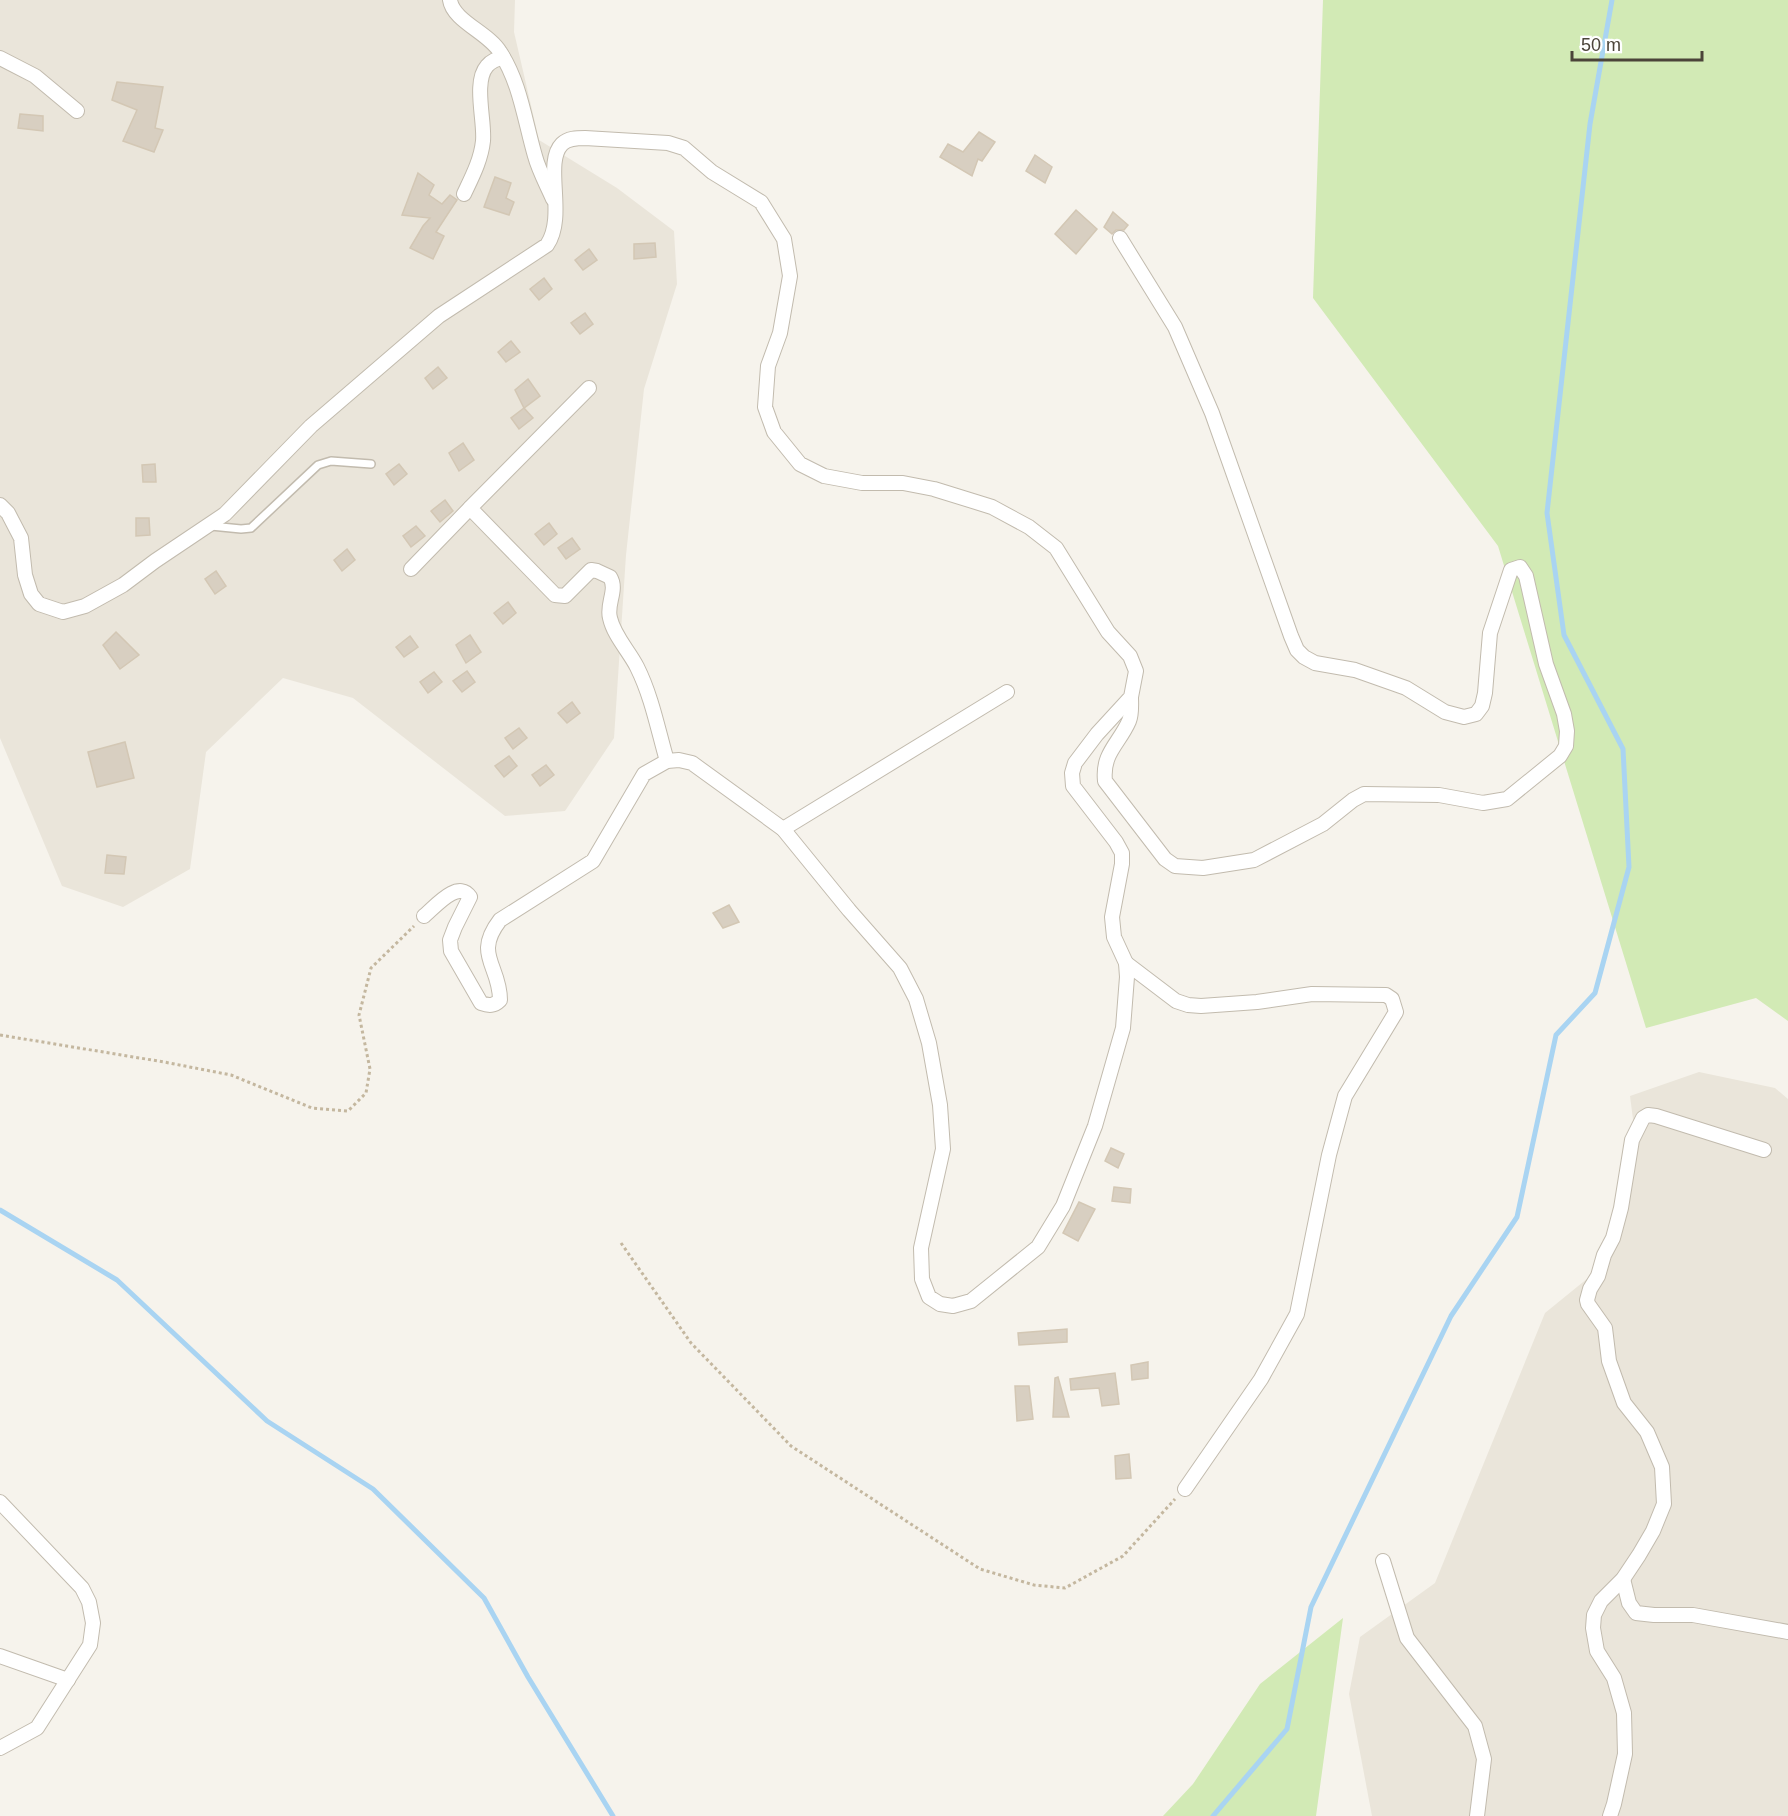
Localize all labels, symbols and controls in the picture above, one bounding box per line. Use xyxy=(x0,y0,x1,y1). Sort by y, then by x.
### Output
scale bar xyxy=(1572,24,1702,62)
text: 50 m xyxy=(1581,35,1621,55)

